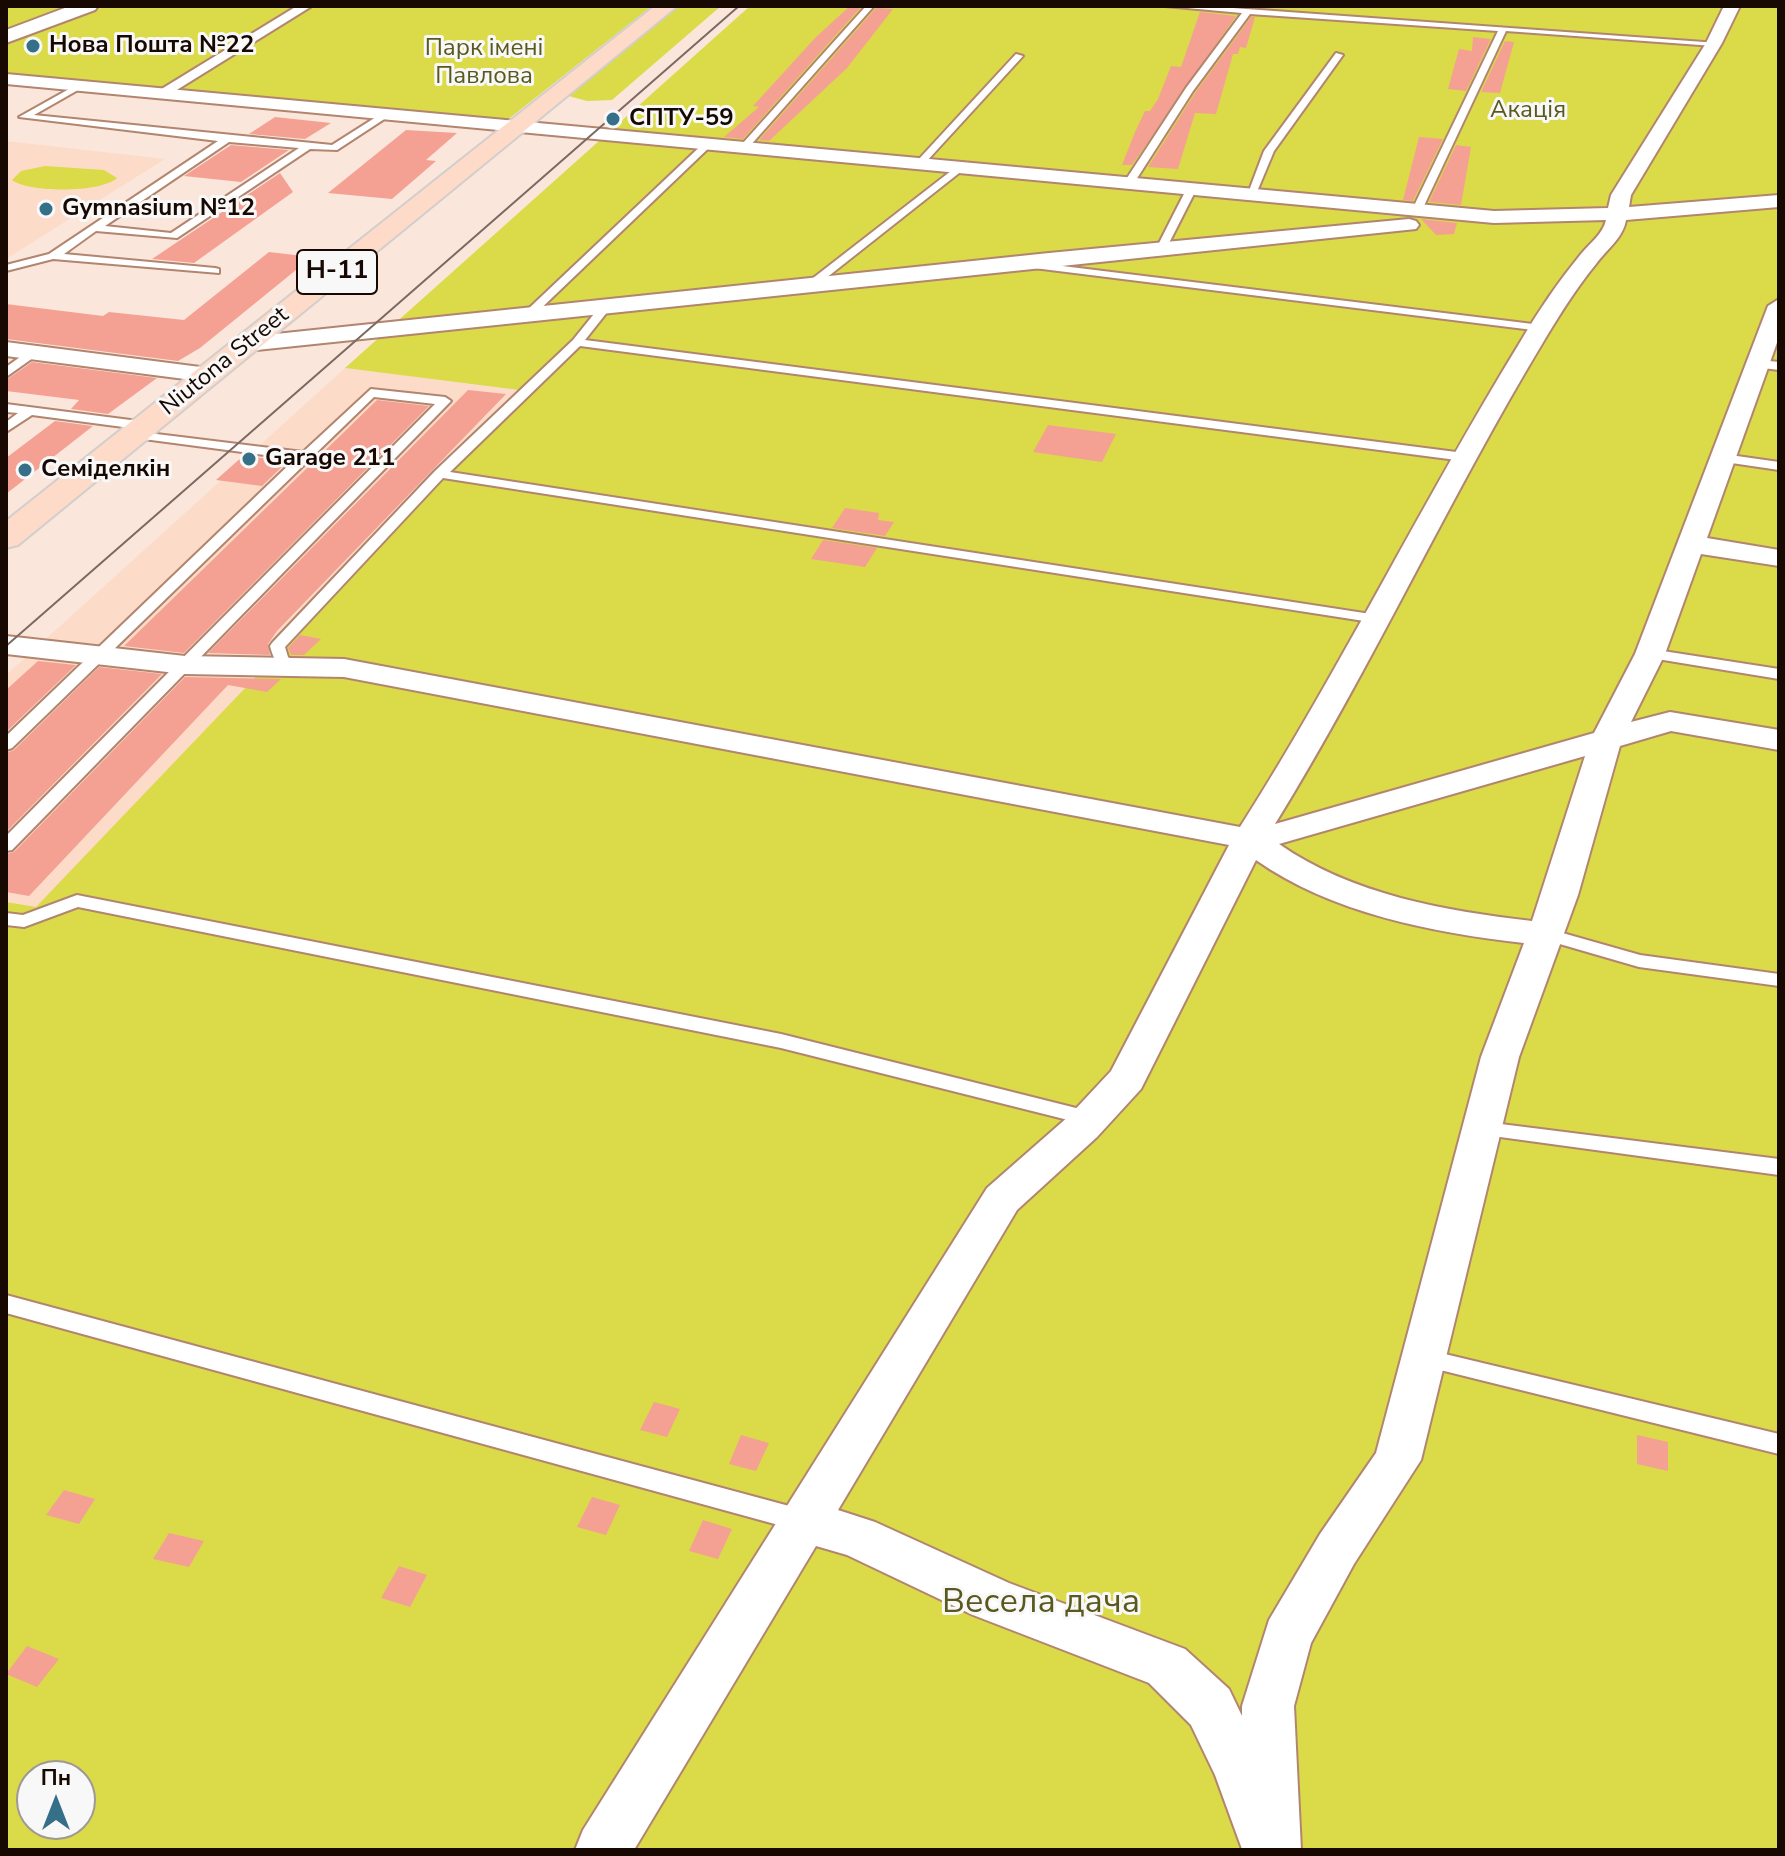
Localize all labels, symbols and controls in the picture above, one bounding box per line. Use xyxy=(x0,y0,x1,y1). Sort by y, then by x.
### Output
place label: Нова Пошта №22 xyxy=(49,32,254,60)
park label: Парк імені Павлова xyxy=(425,35,543,91)
marker: Нова Пошта №22 xyxy=(24,37,42,55)
park label: Акація xyxy=(1490,97,1566,125)
place label: СПТУ-59 xyxy=(629,105,734,133)
marker: СПТУ-59 xyxy=(604,110,622,128)
place label: Gymnasium №12 xyxy=(62,195,255,223)
marker: Gymnasium №12 xyxy=(37,200,55,218)
road number: Н-11 xyxy=(297,250,377,294)
street label: Niutona Street xyxy=(155,302,295,422)
place label: Garage 211 xyxy=(265,445,395,473)
marker: Garage 211 xyxy=(240,450,258,468)
place label: Семіделкін xyxy=(41,456,170,484)
marker: Семіделкін xyxy=(16,461,34,479)
park label: Весела дача xyxy=(942,1584,1140,1624)
north arrow xyxy=(16,1760,96,1840)
text: Пн xyxy=(41,1763,71,1793)

